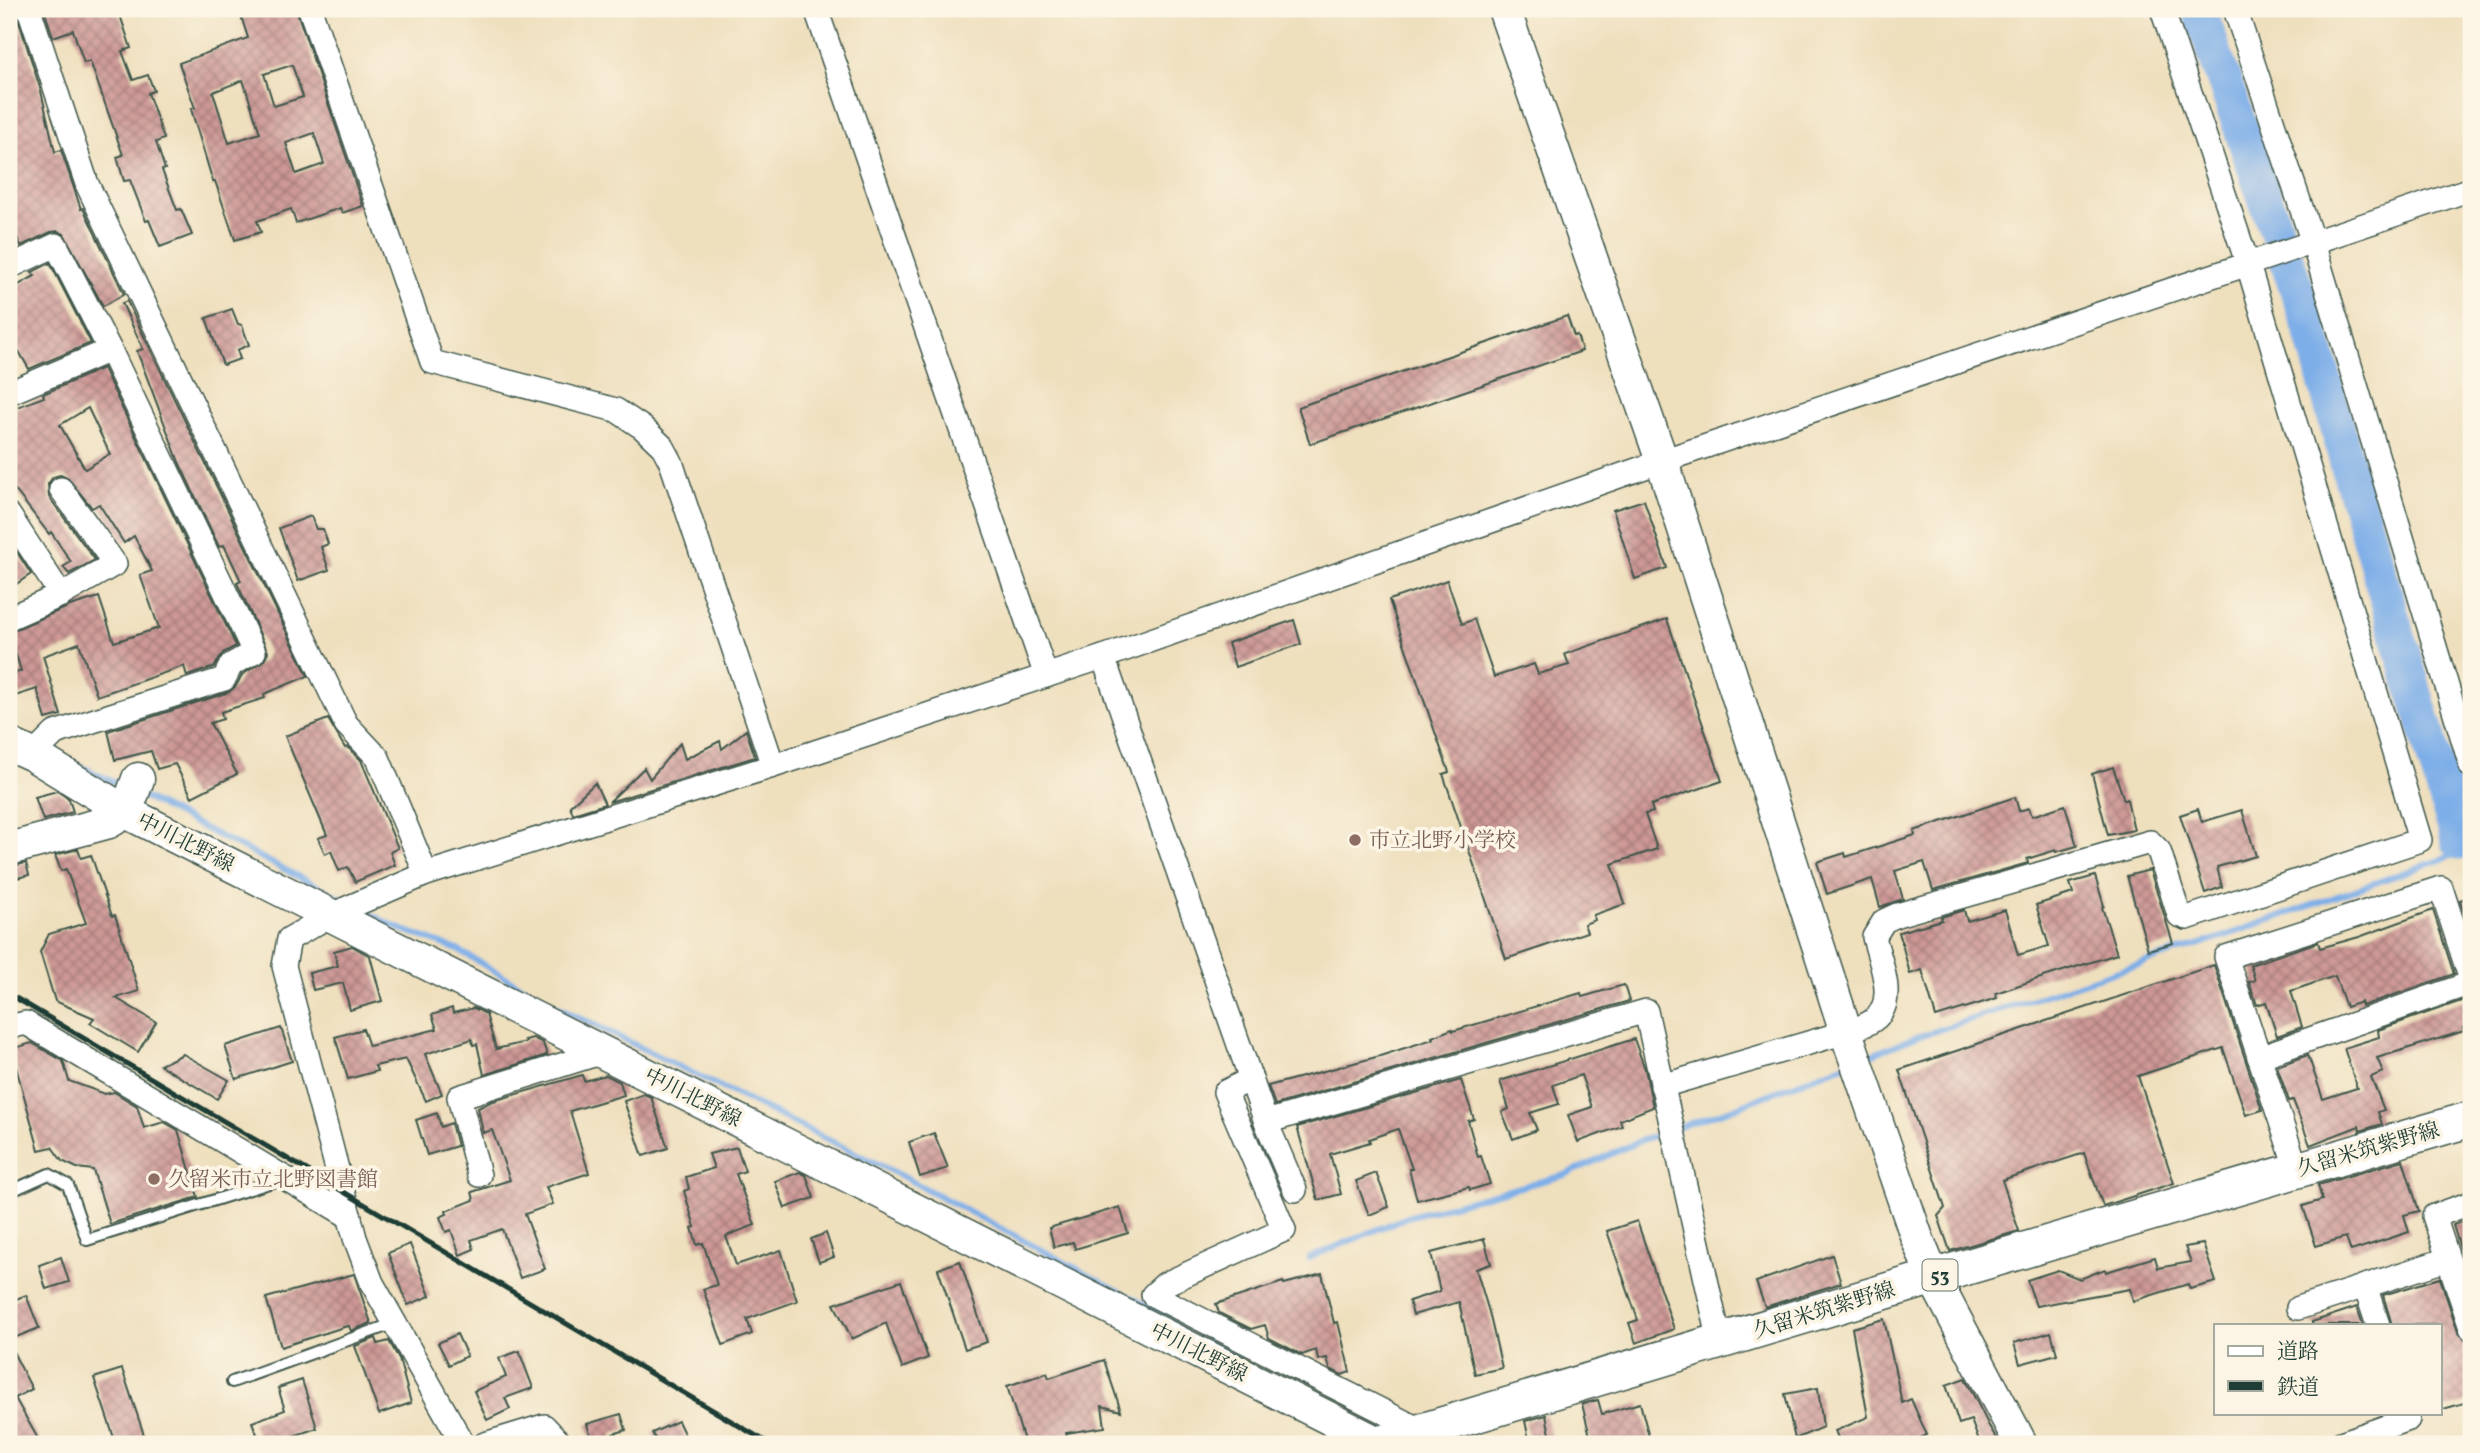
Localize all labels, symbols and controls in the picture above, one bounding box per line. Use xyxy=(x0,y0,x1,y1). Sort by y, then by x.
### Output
street label: 中川北野線 xyxy=(132,807,239,880)
place label: 市立北野小学校 xyxy=(1369,827,1516,856)
marker: 市立北野小学校 xyxy=(1347,832,1363,848)
street label: 中川北野線 xyxy=(639,1062,746,1135)
street label: 久留米筑紫野線 xyxy=(2294,1116,2443,1185)
place label: 久留米市立北野図書館 xyxy=(168,1166,378,1195)
marker: 久留米市立北野図書館 xyxy=(146,1171,162,1187)
road number: 53 xyxy=(1923,1260,1958,1290)
street label: 久留米筑紫野線 xyxy=(1750,1276,1899,1347)
street label: 中川北野線 xyxy=(1145,1317,1252,1390)
legend xyxy=(2214,1324,2442,1414)
text: 道路 xyxy=(2277,1338,2319,1367)
text: 鉄道 xyxy=(2277,1374,2319,1403)

